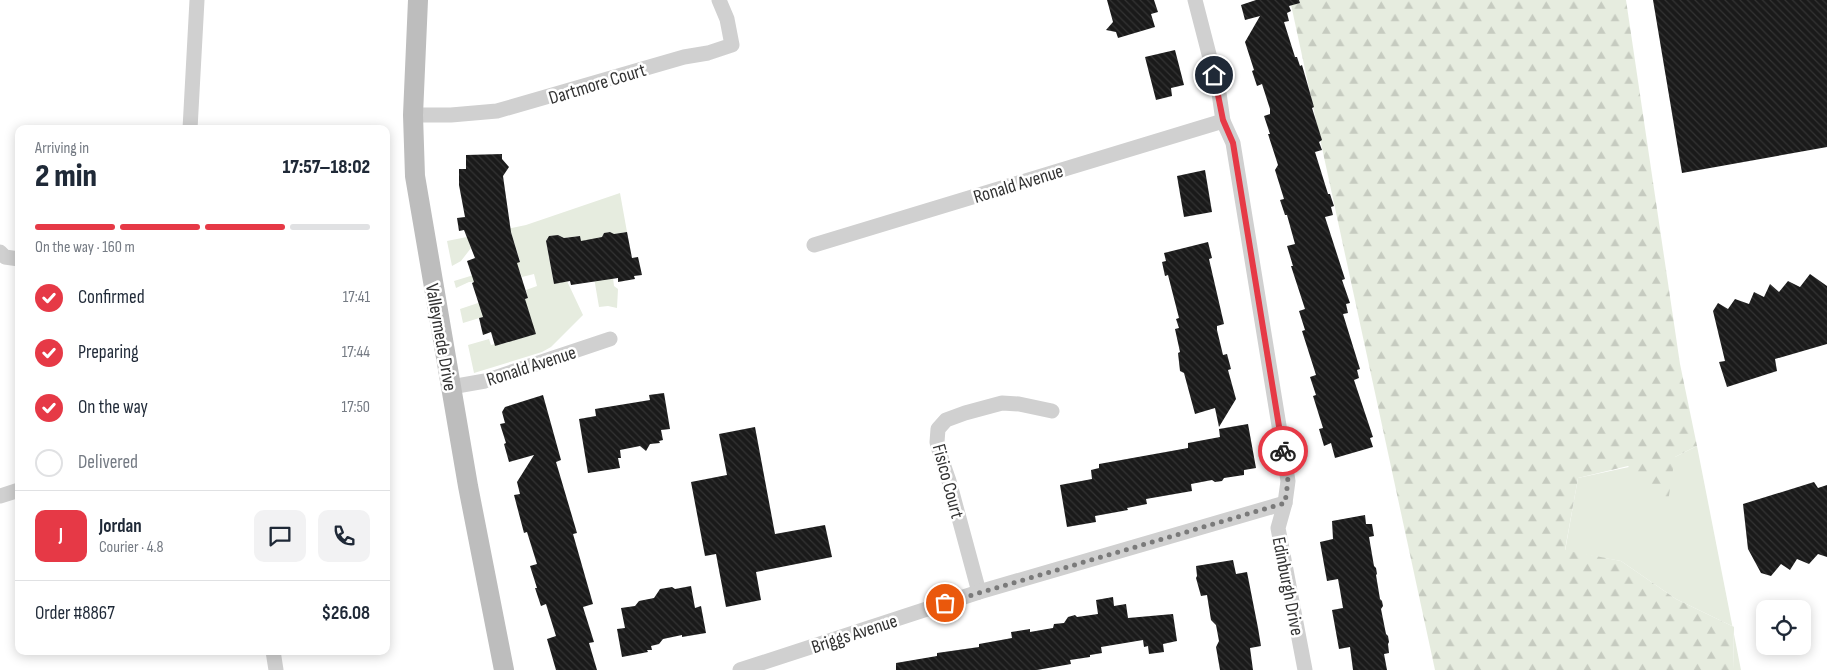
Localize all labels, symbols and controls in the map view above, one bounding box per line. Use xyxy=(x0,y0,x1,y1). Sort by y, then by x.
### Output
pin xyxy=(1193,54,1235,96)
street label: Dartmore Court xyxy=(546,59,649,110)
icon: home xyxy=(1200,61,1228,89)
text: Arriving in xyxy=(35,139,89,158)
text: 17:57–18:02 xyxy=(283,156,370,179)
text: 2 min xyxy=(35,157,97,196)
street label: Ronald Avenue xyxy=(971,160,1066,209)
text: On the way · 160 m xyxy=(35,238,135,257)
street label: Valleymede Drive xyxy=(420,282,461,393)
icon: check xyxy=(35,284,63,312)
text: Confirmed xyxy=(78,286,145,309)
text: 17:41 xyxy=(343,288,370,307)
icon: check xyxy=(35,339,63,367)
text: Preparing xyxy=(78,341,139,364)
street label: Ronald Avenue xyxy=(484,341,579,392)
text: 17:44 xyxy=(342,343,370,362)
icon: check xyxy=(35,394,63,422)
text: On the way xyxy=(78,396,148,419)
text: 17:50 xyxy=(342,398,370,417)
courier xyxy=(1258,426,1308,476)
icon: bike xyxy=(1269,437,1297,465)
street label: Fisico Court xyxy=(927,442,969,521)
text: Delivered xyxy=(78,451,138,474)
button: chat xyxy=(254,510,306,562)
button: phone xyxy=(318,510,370,562)
text: Jordan xyxy=(99,515,142,538)
text: J xyxy=(59,524,63,547)
street label: Edinburgh Drive xyxy=(1267,535,1308,638)
text: Courier · 4.8 xyxy=(99,538,163,557)
pin xyxy=(924,582,966,624)
icon: bag xyxy=(931,589,959,617)
map controls xyxy=(1756,600,1811,655)
button: locate xyxy=(1756,600,1811,655)
text: Order #8867 xyxy=(35,602,115,625)
text: $26.08 xyxy=(321,602,370,625)
street label: Briggs Avenue xyxy=(809,610,900,659)

